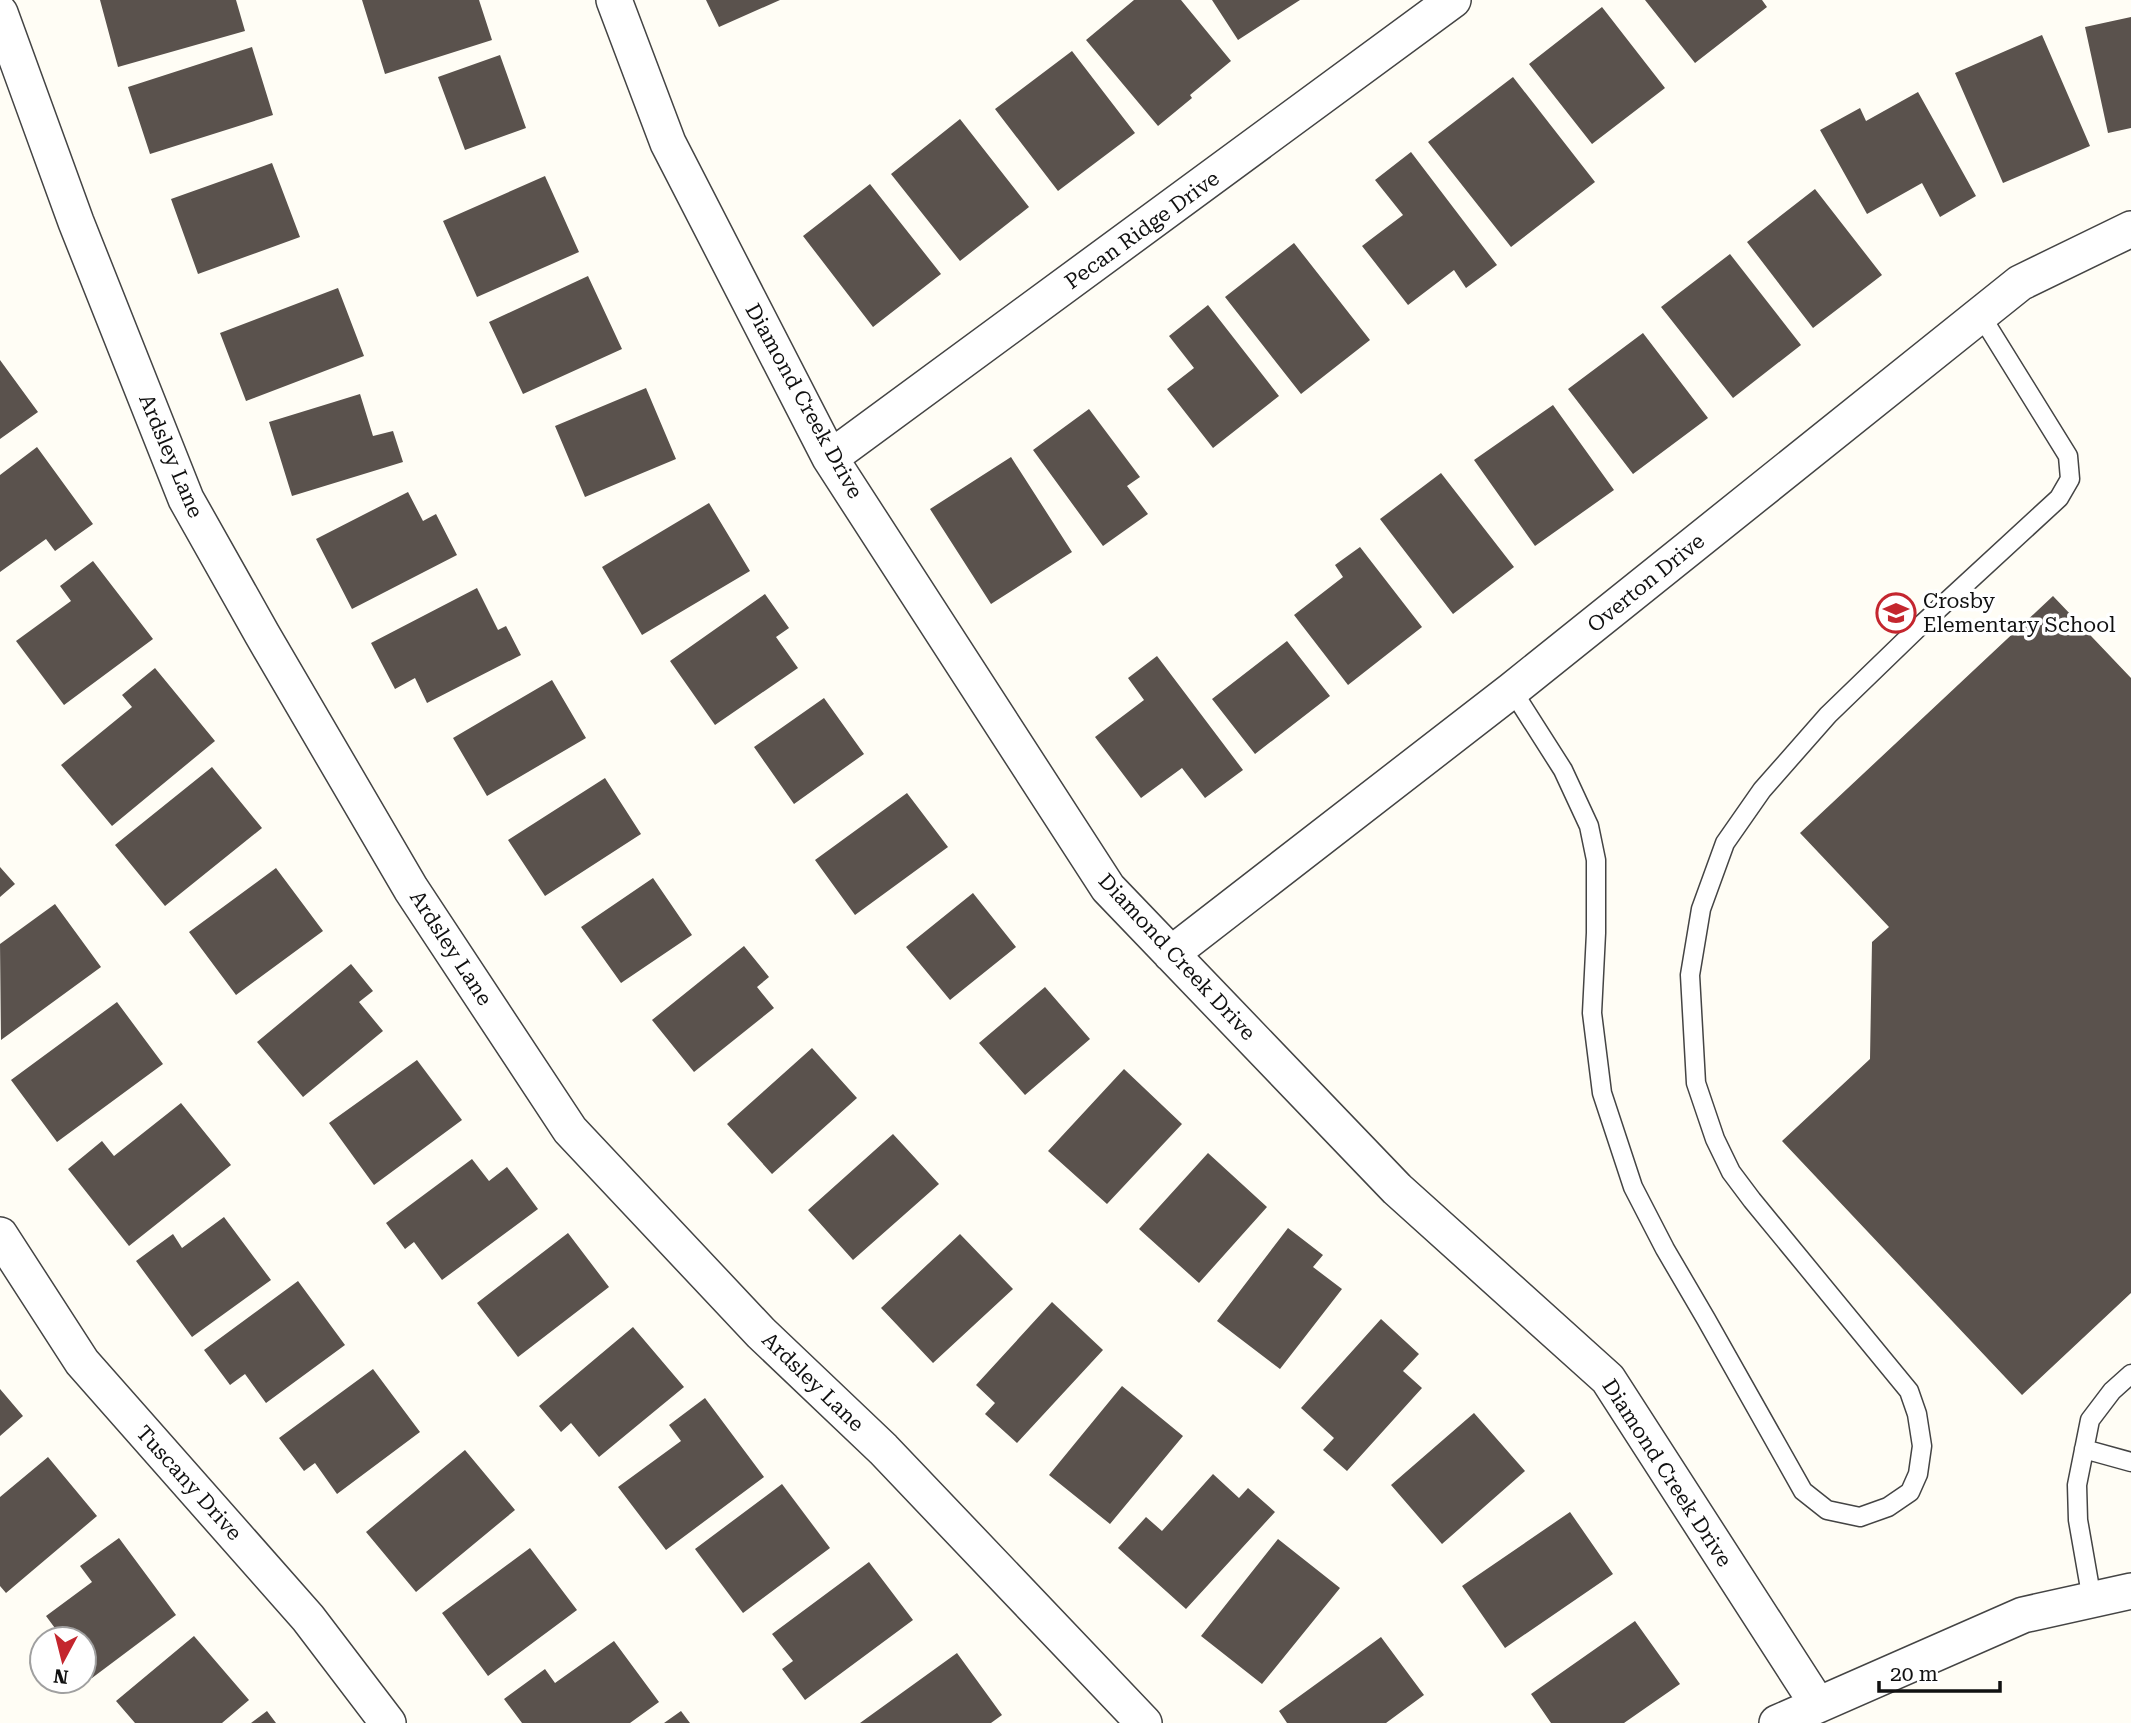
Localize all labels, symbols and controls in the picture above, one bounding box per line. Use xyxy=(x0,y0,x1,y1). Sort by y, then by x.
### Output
street label: Pecan Ridge Drive xyxy=(1060,166,1224,294)
street label: Diamond Creek Drive xyxy=(740,300,868,502)
street label: Ardsley Lane xyxy=(134,391,208,521)
street label: Overton Drive xyxy=(1583,529,1709,637)
place label: Crosby Elementary School xyxy=(1923,589,2116,637)
school or university icon: Crosby Elementary School xyxy=(1875,592,1917,634)
street label: Diamond Creek Drive xyxy=(1094,869,1260,1045)
street label: Ardsley Lane xyxy=(405,886,497,1010)
street label: Ardsley Lane xyxy=(757,1328,869,1436)
street label: Diamond Creek Drive xyxy=(1597,1375,1737,1571)
street label: Tuscany Drive xyxy=(131,1421,247,1545)
north arrow xyxy=(28,1625,98,1695)
scale bar xyxy=(1879,1650,2000,1694)
text: 20 m xyxy=(1890,1662,1938,1686)
text: N xyxy=(52,1664,70,1689)

